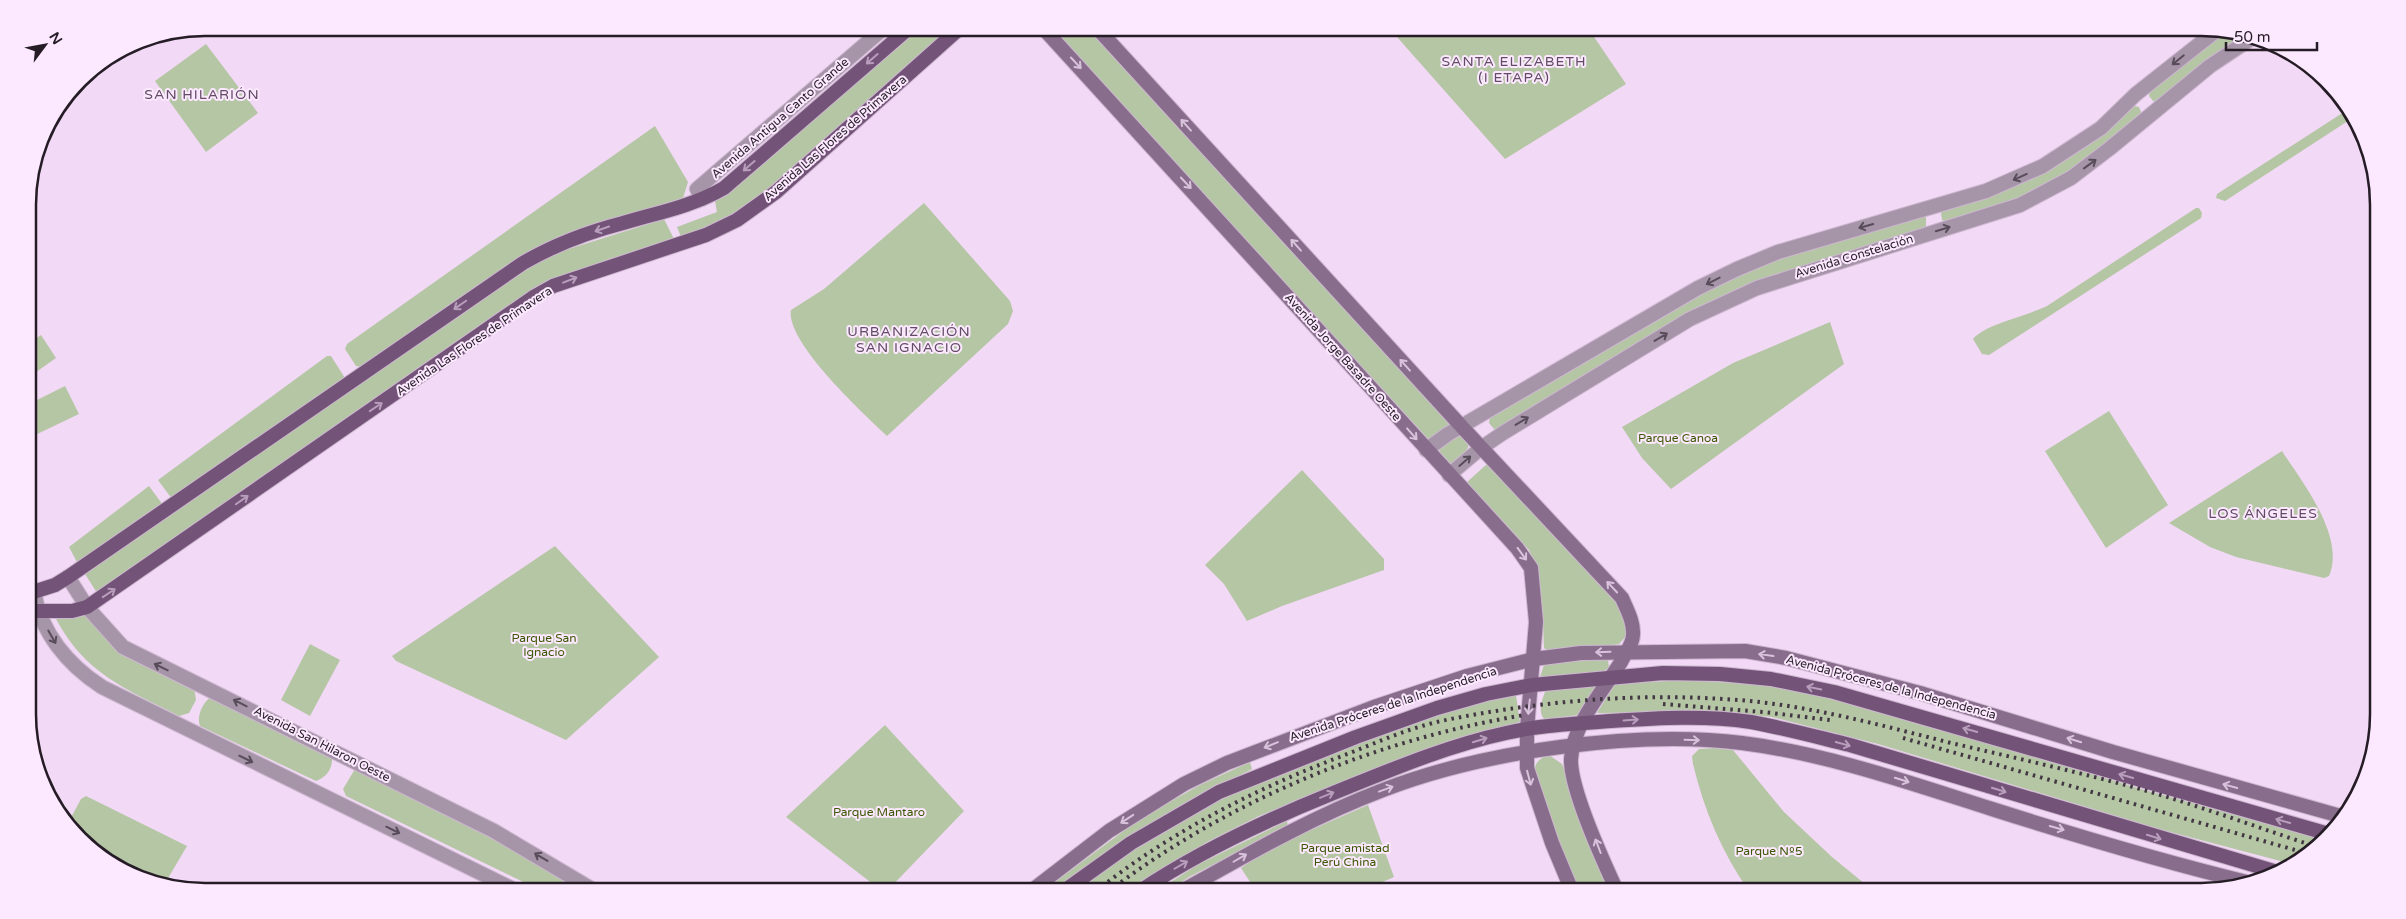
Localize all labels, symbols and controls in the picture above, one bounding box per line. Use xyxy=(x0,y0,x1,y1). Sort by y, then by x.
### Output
north arrow xyxy=(20,20,70,70)
scale bar xyxy=(2226,20,2317,52)
text: 50 m xyxy=(2234,28,2271,46)
text: N xyxy=(45,29,66,48)
district label: SANTA ELIZABETH (I ETAPA) xyxy=(1441,53,1587,86)
one-way arrow xyxy=(866,54,879,65)
one-way arrow xyxy=(2172,54,2185,65)
street label: Avenida Antigua Canto Grande xyxy=(709,55,852,181)
one-way arrow xyxy=(1071,57,1082,70)
street label: Avenida Las Flores de Primavera xyxy=(761,72,909,204)
district label: SAN HILARIÓN xyxy=(144,86,260,103)
one-way arrow xyxy=(1180,119,1192,132)
one-way arrow xyxy=(2083,158,2096,169)
one-way arrow xyxy=(743,160,756,172)
one-way arrow xyxy=(2013,172,2028,182)
one-way arrow xyxy=(1180,177,1192,190)
one-way arrow xyxy=(1858,222,1874,232)
one-way arrow xyxy=(1934,223,1950,233)
one-way arrow xyxy=(595,225,611,235)
street label: Avenida Constelación xyxy=(1793,231,1915,281)
one-way arrow xyxy=(1290,239,1302,252)
one-way arrow xyxy=(562,275,577,284)
one-way arrow xyxy=(1706,277,1721,286)
street label: Avenida Las Flores de Primavera xyxy=(394,284,554,398)
street label: Avenida Jorge Basadre Oeste xyxy=(1282,290,1404,424)
one-way arrow xyxy=(453,300,467,310)
district label: URBANIZACIÓN SAN IGNACIO xyxy=(847,323,971,356)
one-way arrow xyxy=(1654,331,1668,341)
one-way arrow xyxy=(1399,359,1411,372)
one-way arrow xyxy=(369,402,383,412)
one-way arrow xyxy=(1515,416,1529,426)
one-way arrow xyxy=(1406,428,1418,441)
park label: Parque Canoa xyxy=(1638,431,1718,445)
one-way arrow xyxy=(1459,456,1472,467)
one-way arrow xyxy=(235,495,249,505)
district label: LOS ÁNGELES xyxy=(2208,505,2318,522)
one-way arrow xyxy=(1516,547,1527,560)
one-way arrow xyxy=(1606,581,1618,594)
one-way arrow xyxy=(102,588,116,598)
one-way arrow xyxy=(47,629,57,643)
park label: Parque San Ignacio xyxy=(511,631,577,659)
one-way arrow xyxy=(1596,648,1612,657)
one-way arrow xyxy=(1758,649,1774,659)
street label: Avenida Próceres de la Independencia xyxy=(1784,652,1998,722)
one-way arrow xyxy=(154,661,169,671)
street label: Avenida Próceres de la Independencia xyxy=(1288,664,1498,744)
one-way arrow xyxy=(1806,683,1822,692)
one-way arrow xyxy=(233,698,248,708)
one-way arrow xyxy=(1524,699,1534,715)
street label: Avenida San Hilaron Oeste xyxy=(252,703,393,785)
one-way arrow xyxy=(1622,716,1638,725)
one-way arrow xyxy=(1963,725,1979,735)
one-way arrow xyxy=(1471,734,1487,744)
one-way arrow xyxy=(2067,735,2082,744)
one-way arrow xyxy=(1683,736,1699,745)
one-way arrow xyxy=(1835,739,1851,749)
one-way arrow xyxy=(1264,741,1279,750)
one-way arrow xyxy=(238,755,253,764)
one-way arrow xyxy=(1525,769,1534,785)
one-way arrow xyxy=(2119,770,2135,780)
one-way arrow xyxy=(1894,776,1910,786)
one-way arrow xyxy=(2222,780,2238,790)
one-way arrow xyxy=(1378,784,1394,793)
one-way arrow xyxy=(1990,786,2006,796)
one-way arrow xyxy=(1319,790,1334,800)
park label: Parque Mantaro xyxy=(833,805,925,819)
one-way arrow xyxy=(1120,814,1134,825)
one-way arrow xyxy=(2275,815,2291,825)
one-way arrow xyxy=(2049,824,2065,834)
one-way arrow xyxy=(385,825,400,835)
one-way arrow xyxy=(2146,833,2162,843)
one-way arrow xyxy=(1593,839,1602,855)
park label: Parque amistad Perú China xyxy=(1300,841,1390,869)
park label: Parque Nº5 xyxy=(1735,844,1803,858)
one-way arrow xyxy=(534,852,548,862)
one-way arrow xyxy=(1232,853,1246,863)
one-way arrow xyxy=(1173,860,1187,870)

